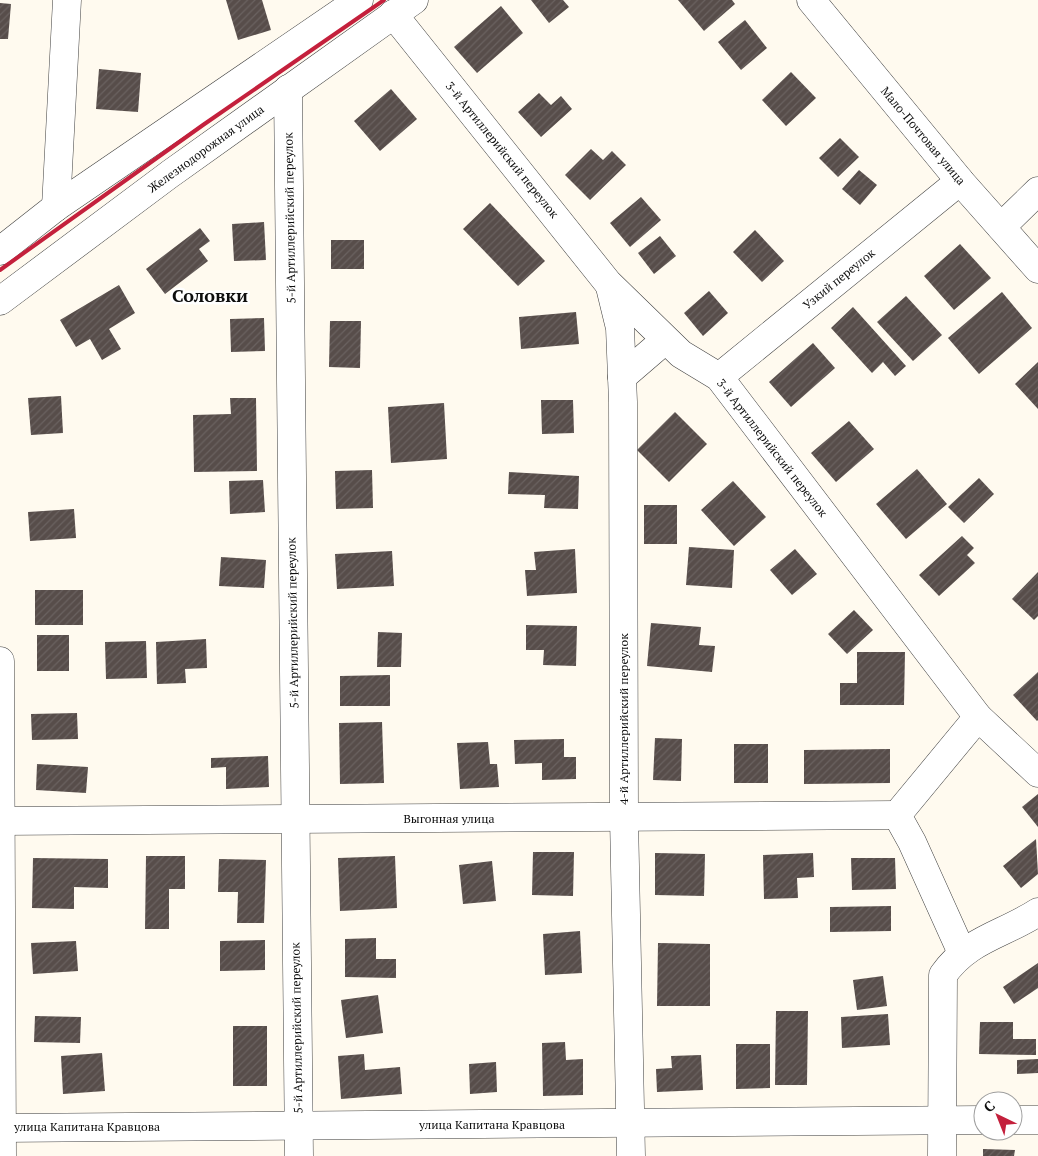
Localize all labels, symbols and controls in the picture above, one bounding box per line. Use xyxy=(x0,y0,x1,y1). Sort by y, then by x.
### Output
street label: 3-й Артиллерийский переулок xyxy=(443,78,562,221)
street label: Мало-Почтовая улица xyxy=(878,83,969,188)
street label: Железнодорожная улица xyxy=(145,101,267,196)
street label: 5-й Артиллерийский переулок xyxy=(280,132,298,304)
street label: Узкий переулок xyxy=(800,245,878,312)
district label: Соловки xyxy=(172,283,248,307)
street label: 3-й Артиллерийский переулок xyxy=(714,376,831,520)
street label: 5-й Артиллерийский переулок xyxy=(283,537,301,709)
street label: 4-й Артиллерийский переулок xyxy=(616,633,631,805)
street label: Выгонная улица xyxy=(403,811,495,826)
street label: 5-й Артиллерийский переулок xyxy=(287,942,305,1114)
north arrow xyxy=(973,1091,1023,1141)
text: С xyxy=(979,1096,999,1116)
street label: улица Капитана Кравцова xyxy=(418,1117,565,1132)
street label: улица Капитана Кравцова xyxy=(13,1119,160,1134)

